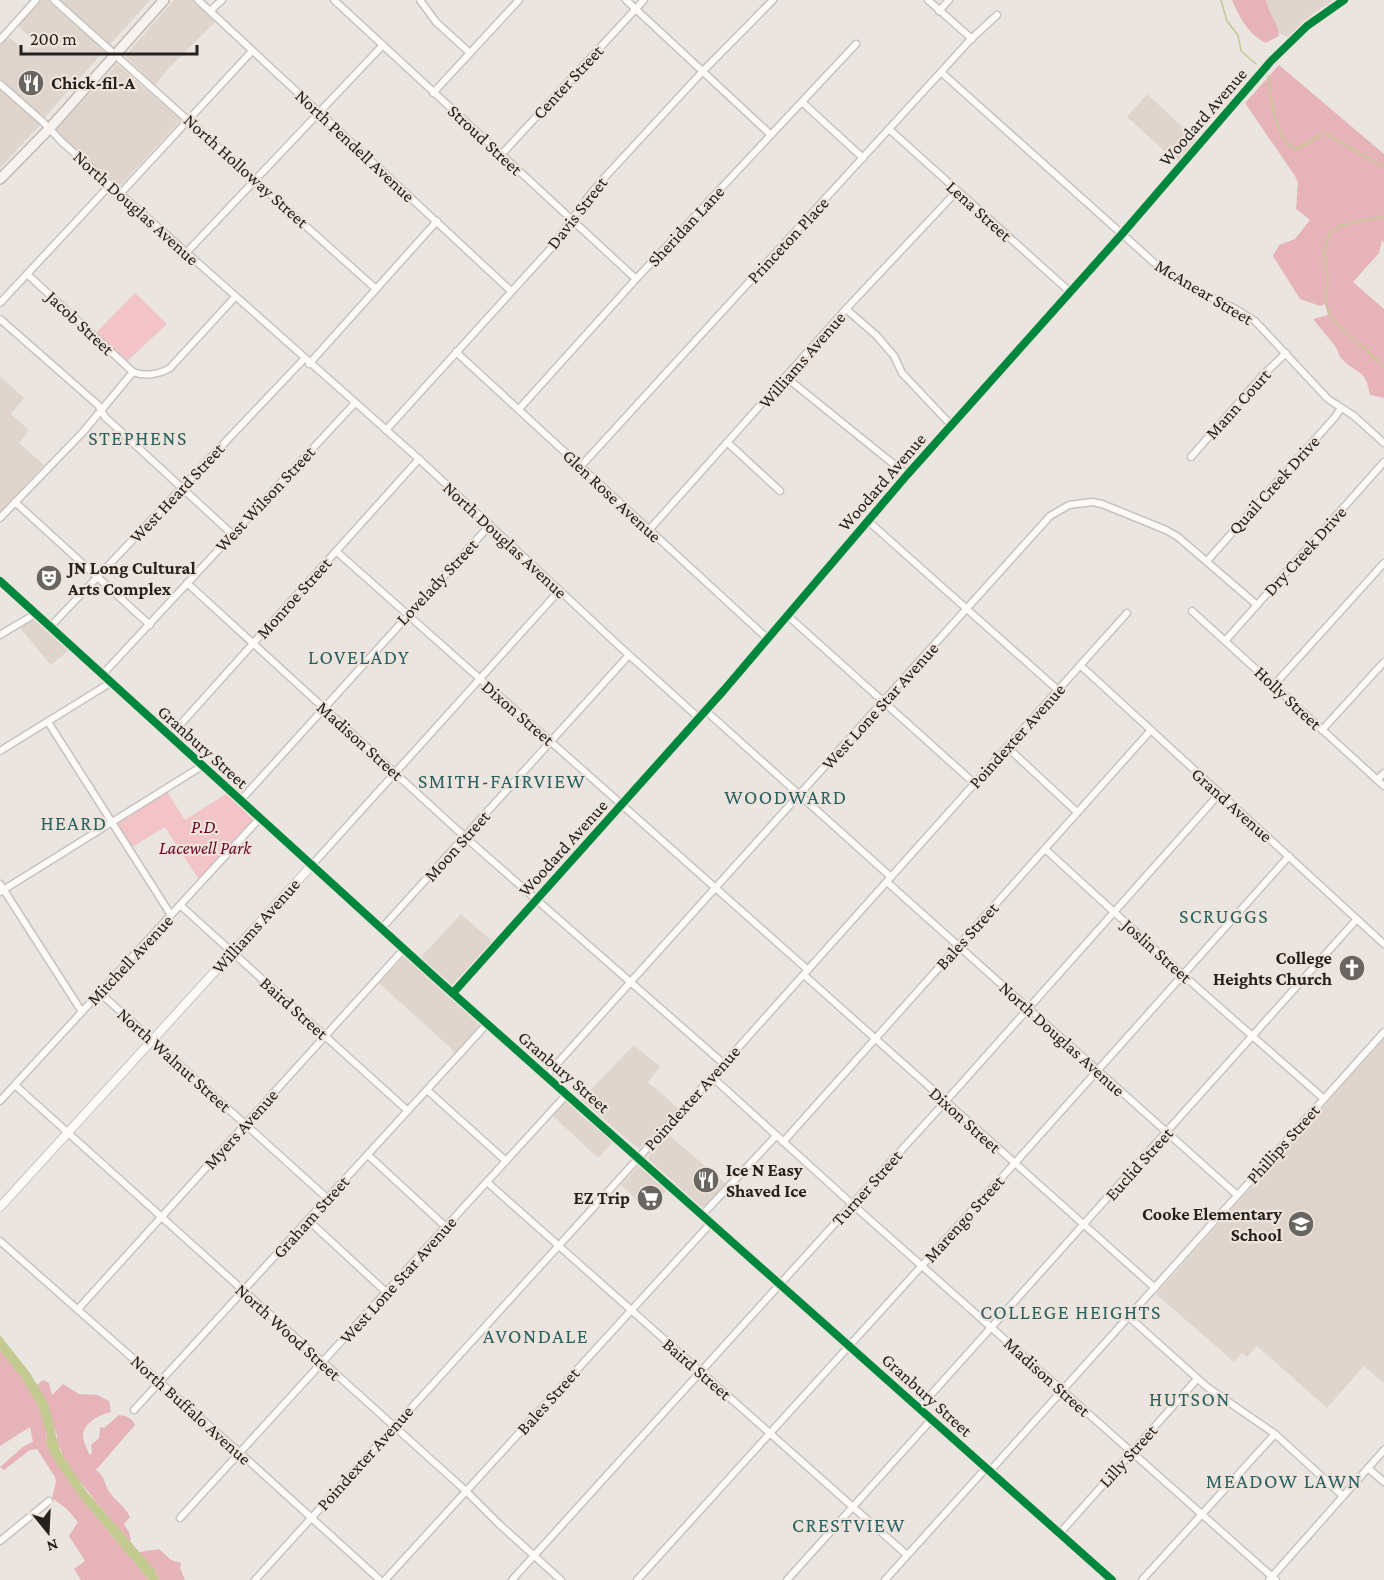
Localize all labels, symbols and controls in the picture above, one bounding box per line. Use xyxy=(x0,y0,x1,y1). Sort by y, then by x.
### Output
scale bar xyxy=(21,18,196,56)
text: 200 m xyxy=(30,29,77,49)
street label: Center Street xyxy=(529,40,608,123)
street label: Woodard Avenue xyxy=(1155,64,1251,170)
restaurant icon: Chick-fil-A xyxy=(16,68,46,98)
place label: Chick-fil-A xyxy=(51,73,136,93)
street label: North Pendell Avenue xyxy=(291,86,419,206)
street label: Stroud Street xyxy=(444,101,527,180)
street label: North Holloway Street xyxy=(180,110,313,233)
street label: North Douglas Avenue xyxy=(69,146,203,270)
street label: Davis Street xyxy=(543,172,612,253)
street label: Lena Street xyxy=(942,177,1016,246)
street label: Sheridan Lane xyxy=(644,182,728,270)
street label: Princeton Place xyxy=(743,193,833,287)
street label: McAnear Street xyxy=(1151,255,1257,330)
street label: Jacob Street xyxy=(41,285,119,360)
street label: Williams Avenue xyxy=(755,308,849,412)
street label: Mann Court xyxy=(1201,364,1275,443)
district label: STEPHENS xyxy=(88,427,188,449)
street label: Woodard Avenue xyxy=(834,429,930,535)
street label: Quail Creek Drive xyxy=(1224,431,1324,539)
street label: West Heard Street xyxy=(126,438,229,547)
street label: West Wilson Street xyxy=(211,441,320,556)
street label: Glen Rose Avenue xyxy=(559,445,665,547)
street label: North Douglas Avenue xyxy=(439,478,571,603)
street label: Dry Creek Drive xyxy=(1260,502,1351,600)
street label: Lovelady Street xyxy=(392,534,483,629)
street label: Monroe Street xyxy=(252,553,336,643)
place label: JN Long Cultural Arts Complex xyxy=(66,558,196,599)
theatre icon: JN Long Cultural Arts Complex xyxy=(34,563,64,593)
street label: West Lone Star Avenue xyxy=(818,638,942,774)
district label: LOVELADY xyxy=(308,646,410,668)
street label: Holly Street xyxy=(1250,662,1326,735)
street label: Dixon Street xyxy=(478,676,559,750)
street label: Poindexter Avenue xyxy=(965,679,1069,792)
street label: Madison Street xyxy=(313,697,408,785)
street label: Granbury Street xyxy=(154,701,253,793)
street label: Grand Avenue xyxy=(1188,764,1276,846)
district label: SMITH-FAIRVIEW xyxy=(418,770,586,792)
district label: WOODWARD xyxy=(724,786,848,808)
street label: Woodard Avenue xyxy=(514,795,612,901)
street label: Moon Street xyxy=(420,806,495,885)
district label: HEARD xyxy=(40,812,108,834)
park label: P.D. Lacewell Park xyxy=(159,817,252,858)
street label: Williams Avenue xyxy=(208,874,304,978)
street label: Bales Street xyxy=(932,898,1003,974)
district label: SCRUGGS xyxy=(1179,905,1269,927)
street label: Mitchell Avenue xyxy=(83,911,177,1009)
street label: Joslin Street xyxy=(1117,913,1196,988)
place label: College Heights Church xyxy=(1213,948,1333,989)
church icon: College Heights Church xyxy=(1337,953,1367,983)
street label: Baird Street xyxy=(256,972,333,1044)
street label: North Douglas Avenue xyxy=(995,977,1129,1101)
street label: North Walnut Street xyxy=(113,1004,236,1117)
street label: Granbury Street xyxy=(514,1027,615,1118)
street label: Poindexter Avenue xyxy=(640,1041,744,1154)
street label: Dixon Street xyxy=(925,1083,1006,1158)
street label: Myers Avenue xyxy=(200,1085,282,1173)
street label: Phillips Street xyxy=(1242,1100,1324,1188)
street label: Euclid Street xyxy=(1101,1123,1178,1205)
street label: Turner Street xyxy=(828,1145,907,1230)
place label: Ice N Easy Shaved Ice xyxy=(726,1160,807,1201)
restaurant icon: Ice N Easy Shaved Ice xyxy=(691,1165,721,1195)
street label: Graham Street xyxy=(269,1171,354,1262)
street label: Marengo Street xyxy=(920,1171,1009,1267)
supermarket icon: EZ Trip xyxy=(635,1183,665,1213)
place label: EZ Trip xyxy=(574,1188,630,1208)
place label: Cooke Elementary School xyxy=(1142,1204,1282,1245)
school or university icon: Cooke Elementary School xyxy=(1286,1209,1316,1239)
street label: West Lone Star Avenue xyxy=(336,1212,460,1348)
street label: North Wood Street xyxy=(231,1280,346,1385)
district label: COLLEGE HEIGHTS xyxy=(980,1301,1162,1323)
district label: AVONDALE xyxy=(483,1325,589,1347)
street label: Madison Street xyxy=(1000,1333,1095,1421)
street label: Baird Street xyxy=(659,1334,736,1405)
street label: Granbury Street xyxy=(878,1349,977,1441)
street label: North Buffalo Avenue xyxy=(127,1351,255,1469)
street label: Bales Street xyxy=(513,1363,584,1439)
district label: HUTSON xyxy=(1149,1388,1231,1410)
street label: Poindexter Avenue xyxy=(313,1401,417,1514)
street label: Lilly Street xyxy=(1095,1420,1162,1491)
district label: MEADOW LAWN xyxy=(1206,1470,1362,1492)
north arrow xyxy=(18,1502,78,1562)
district label: CRESTVIEW xyxy=(792,1514,906,1536)
text: N xyxy=(45,1536,60,1556)

